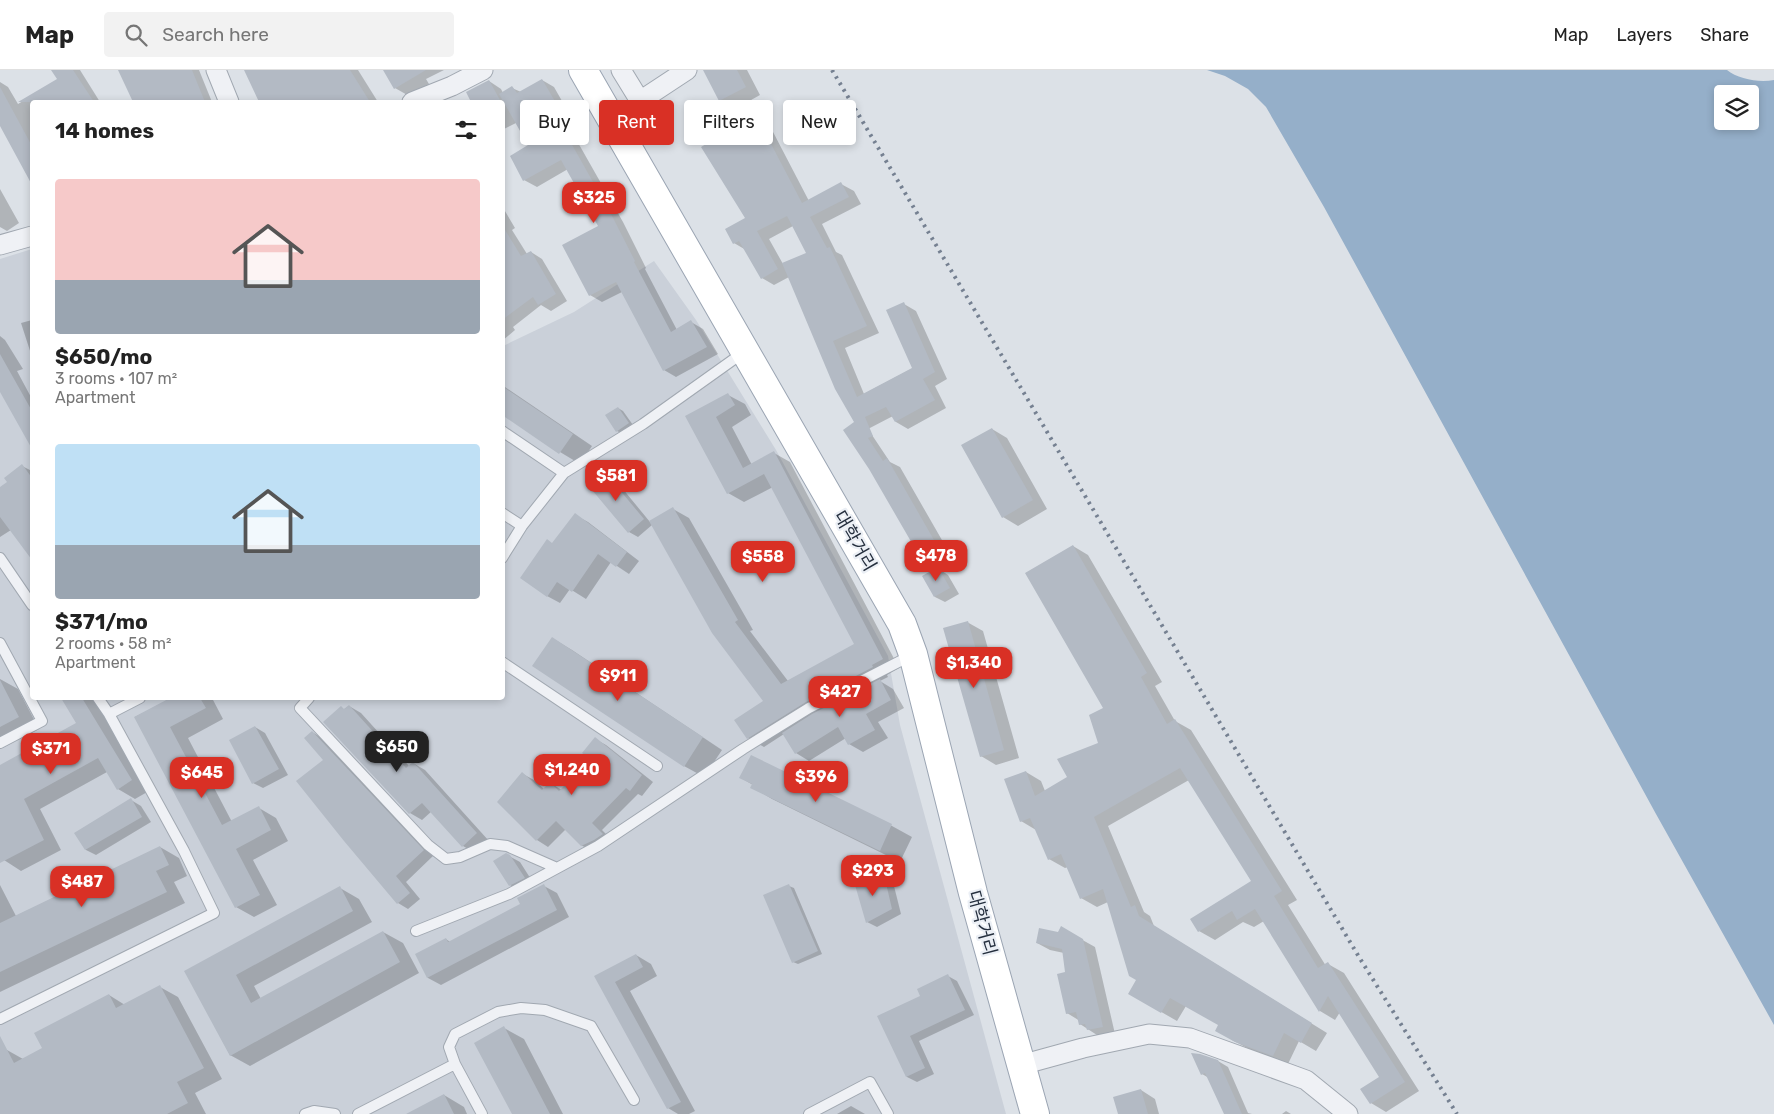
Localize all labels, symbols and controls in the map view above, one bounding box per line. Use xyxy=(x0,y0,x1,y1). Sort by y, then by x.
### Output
search box xyxy=(104,12,454,57)
text: Map xyxy=(25,21,74,49)
icon: search xyxy=(122,21,150,49)
text: Search here xyxy=(162,23,269,46)
text: Map xyxy=(1554,24,1589,46)
text: Layers xyxy=(1617,24,1672,46)
text: Share xyxy=(1700,24,1749,46)
map controls xyxy=(1714,85,1759,130)
button: layers xyxy=(1714,85,1759,130)
chip: Buy xyxy=(520,100,589,145)
chip: Rent xyxy=(599,100,674,145)
chip: Filters xyxy=(684,100,773,145)
chip: New xyxy=(783,100,856,145)
icon: filters xyxy=(452,116,480,144)
text: 14 homes xyxy=(55,118,154,143)
pin: $325 xyxy=(564,182,624,224)
text: $325 xyxy=(573,188,615,207)
icon: home xyxy=(223,211,313,301)
text: $650/mo xyxy=(55,344,152,369)
text: 3 rooms · 107 m² xyxy=(55,369,177,388)
text: Apartment xyxy=(55,388,135,407)
pin: $581 xyxy=(586,460,646,502)
text: $581 xyxy=(596,466,636,485)
icon: home xyxy=(223,476,313,566)
street label: 대학거리 xyxy=(829,507,881,575)
pin: $558 xyxy=(733,540,793,583)
pin: $478 xyxy=(906,540,966,582)
text: $478 xyxy=(915,546,957,565)
text: $558 xyxy=(742,547,784,566)
text: $371/mo xyxy=(55,609,148,634)
text: 2 rooms · 58 m² xyxy=(55,634,171,653)
pin: $1,340 xyxy=(933,646,1015,689)
text: Apartment xyxy=(55,653,135,672)
text: $1,340 xyxy=(946,653,1002,672)
pin: $911 xyxy=(588,660,648,702)
text: $911 xyxy=(600,666,636,685)
pin: $427 xyxy=(810,676,870,718)
text: $427 xyxy=(819,682,861,701)
pin: $650 xyxy=(367,730,427,773)
pin: $371 xyxy=(21,732,81,775)
text: $650 xyxy=(376,737,418,756)
text: $371 xyxy=(32,739,70,758)
pin: $1,240 xyxy=(531,754,613,796)
pin: $645 xyxy=(172,756,232,799)
text: $1,240 xyxy=(544,760,600,779)
pin: $396 xyxy=(786,760,846,803)
text: $645 xyxy=(181,763,223,782)
text: $396 xyxy=(795,767,837,786)
pin: $293 xyxy=(843,854,903,897)
text: $293 xyxy=(852,861,894,880)
pin: $487 xyxy=(52,866,112,908)
text: $487 xyxy=(61,872,103,891)
street label: 대학거리 xyxy=(963,888,1001,958)

